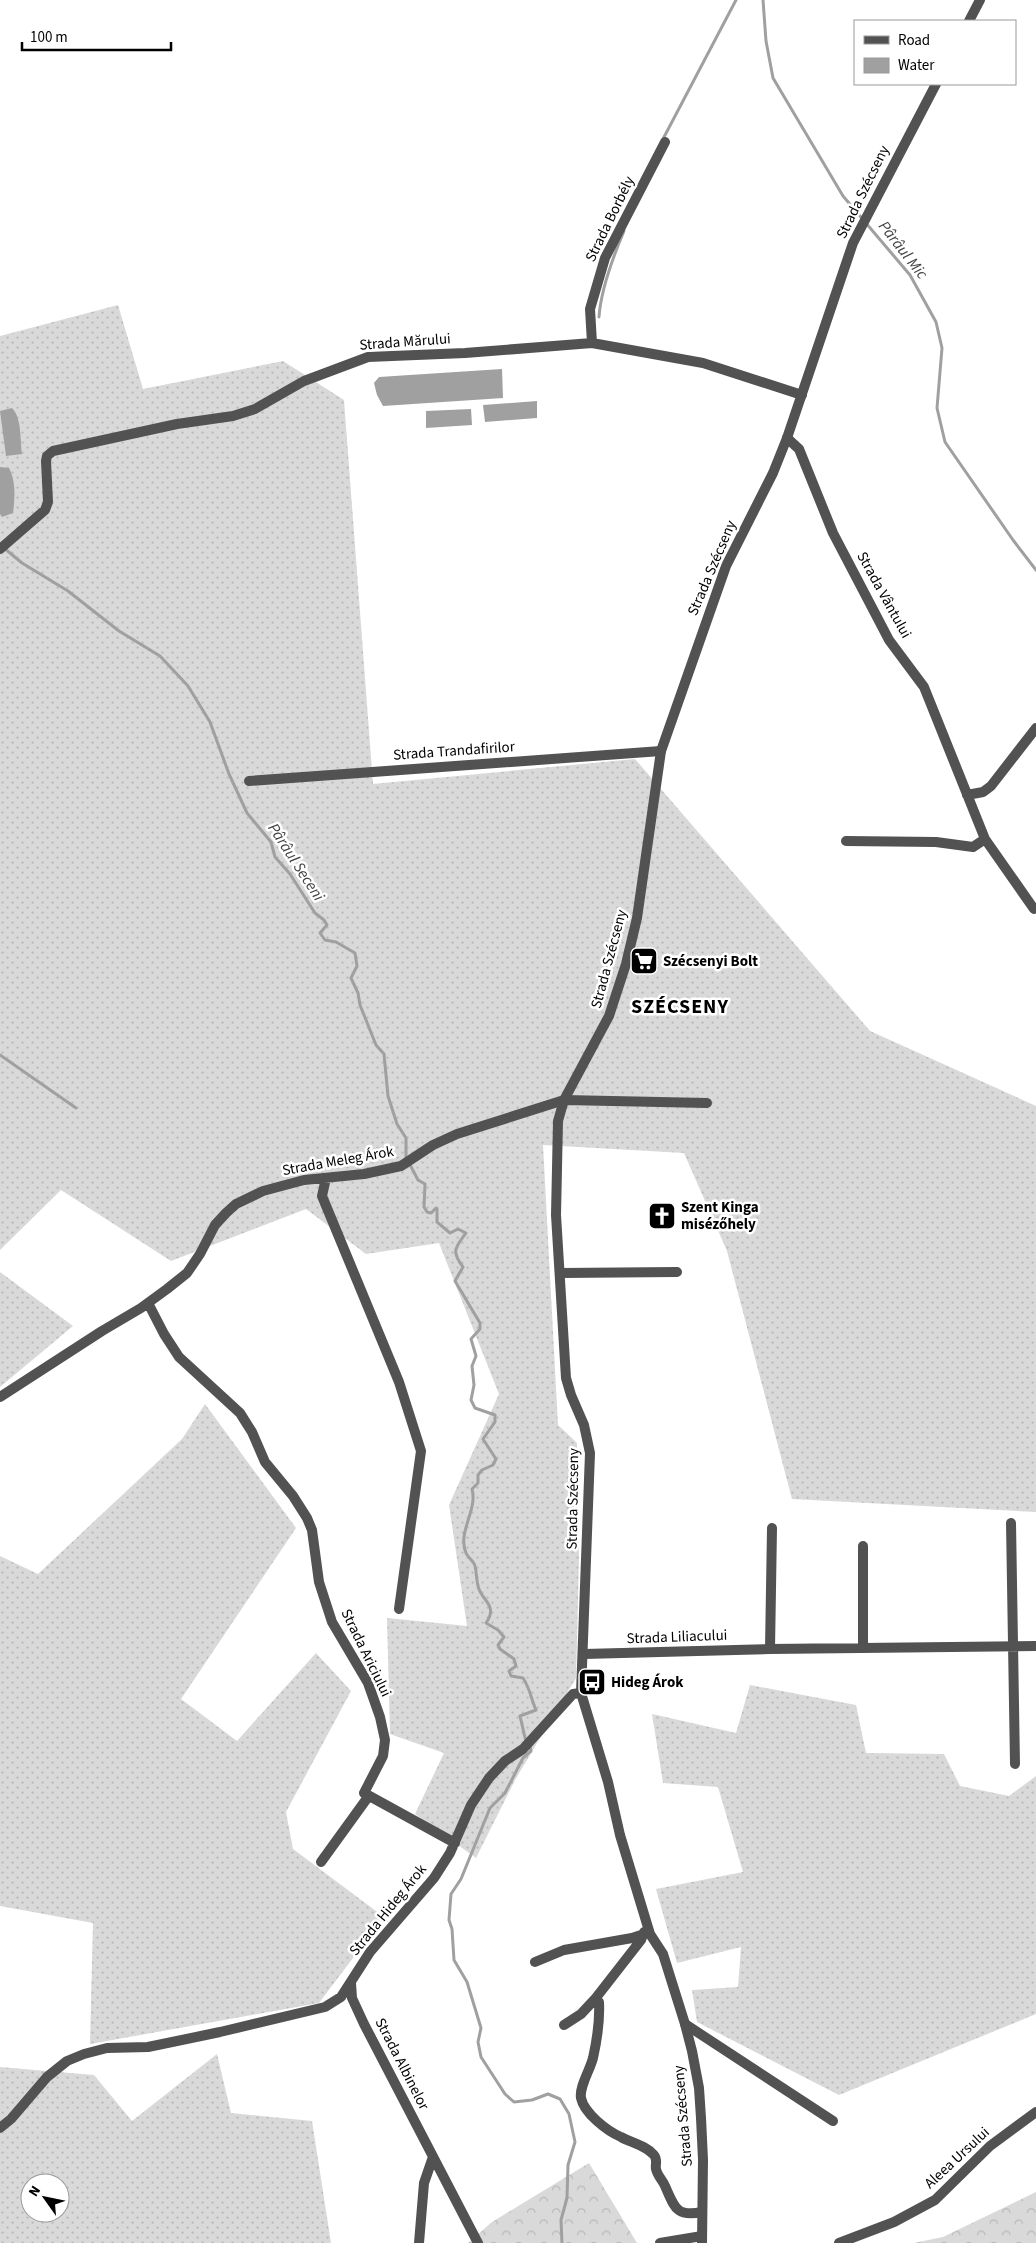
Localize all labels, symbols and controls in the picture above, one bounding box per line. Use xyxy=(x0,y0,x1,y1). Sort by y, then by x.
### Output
scale bar xyxy=(22,20,171,52)
legend xyxy=(854,20,1016,85)
text: 100 m xyxy=(30,27,68,48)
text: Road xyxy=(898,30,930,51)
text: Water xyxy=(898,55,935,76)
street label: Strada Szécseny xyxy=(831,142,895,242)
street label: Strada Borbély xyxy=(580,173,640,265)
water label: Pârâul Mic xyxy=(873,216,933,284)
street label: Strada Mărului xyxy=(359,328,451,356)
street label: Strada Szécseny xyxy=(683,517,741,619)
street label: Strada Vântului xyxy=(852,548,916,642)
street label: Strada Trandafirilor xyxy=(392,736,516,766)
water label: Pârâul Seceni xyxy=(263,819,330,905)
street label: Strada Szécseny xyxy=(586,907,632,1011)
supermarket icon: Szécsenyi Bolt xyxy=(629,946,659,976)
place label: Szécsenyi Bolt xyxy=(663,951,758,972)
district label: SZÉCSENY xyxy=(631,993,729,1021)
street label: Strada Meleg Árok xyxy=(281,1141,396,1181)
place label: Szent Kinga misézőhely xyxy=(681,1197,759,1235)
church icon: Szent Kinga misézőhely xyxy=(647,1201,677,1231)
street label: Strada Szécseny xyxy=(562,1448,584,1550)
street label: Strada Ariciului xyxy=(336,1606,396,1700)
street label: Strada Liliacului xyxy=(626,1625,728,1649)
bus stop icon: Hideg Árok xyxy=(577,1667,607,1697)
place label: Hideg Árok xyxy=(611,1672,684,1693)
street label: Strada Hideg Árok xyxy=(344,1859,432,1960)
street label: Strada Albinelor xyxy=(370,2014,435,2114)
street label: Strada Szécseny xyxy=(668,2065,698,2167)
street label: Aleea Ursului xyxy=(920,2122,994,2194)
north arrow xyxy=(20,2173,70,2223)
text: N xyxy=(24,2182,46,2201)

